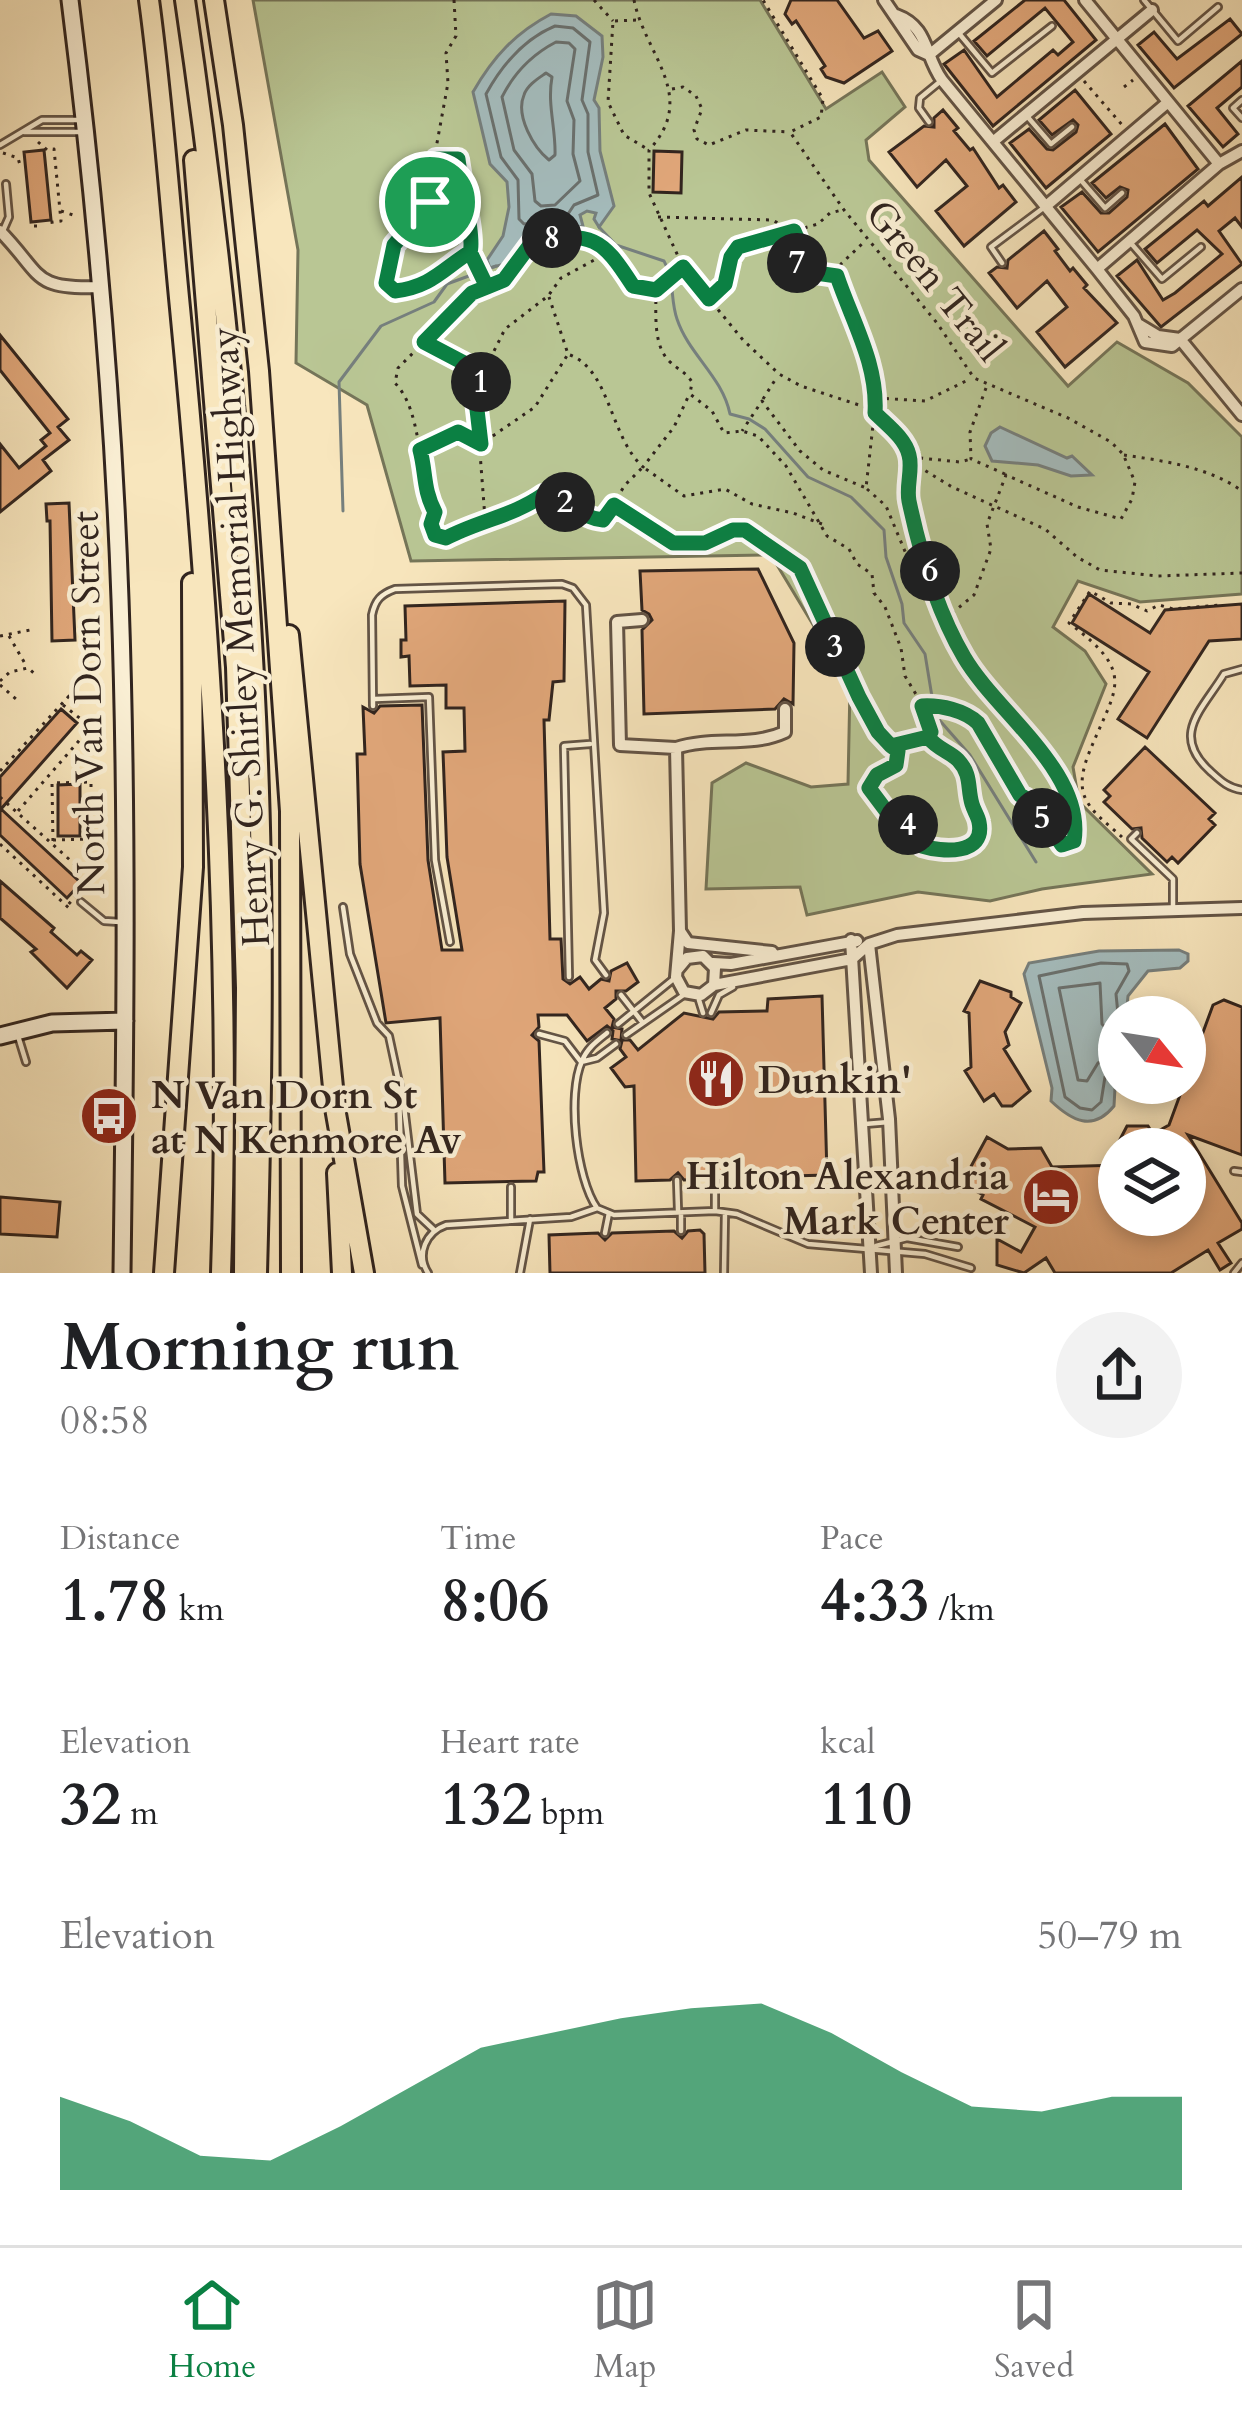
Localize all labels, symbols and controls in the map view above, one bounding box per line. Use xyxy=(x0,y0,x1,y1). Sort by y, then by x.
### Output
pin xyxy=(379,151,481,253)
icon: arrive xyxy=(397,169,463,235)
street label: Green Trail xyxy=(853,189,1016,373)
pin: 8 xyxy=(522,208,582,268)
text: 8 xyxy=(544,215,560,260)
pin: 7 xyxy=(767,233,827,293)
text: 7 xyxy=(789,240,805,285)
street label: Henry G. Shirley Memorial Highway xyxy=(198,325,283,948)
pin: 1 xyxy=(451,352,511,412)
text: 1 xyxy=(473,359,489,404)
pin: 2 xyxy=(535,472,595,532)
text: 2 xyxy=(557,479,573,524)
street label: North Van Dorn Street xyxy=(59,510,118,896)
pin: 6 xyxy=(900,541,960,601)
text: 6 xyxy=(922,548,938,593)
pin: 3 xyxy=(805,617,865,677)
text: 3 xyxy=(827,624,843,669)
pin: 5 xyxy=(1012,788,1072,848)
pin: 4 xyxy=(878,795,938,855)
text: 5 xyxy=(1034,795,1050,840)
text: 4 xyxy=(900,802,916,847)
north arrow xyxy=(1098,996,1206,1104)
map controls xyxy=(1098,996,1206,1236)
restaurant icon: Dunkin' xyxy=(685,1048,747,1110)
place label: Dunkin' xyxy=(758,1054,911,1107)
place label: N Van Dorn St at N Kenmore Av xyxy=(151,1069,462,1167)
bus stop icon: N Van Dorn St at N Kenmore Av xyxy=(78,1085,140,1147)
button: layers xyxy=(1098,1128,1206,1236)
place label: Hilton Alexandria Mark Center xyxy=(686,1150,1009,1248)
hotel icon: Hilton Alexandria Mark Center xyxy=(1020,1166,1082,1228)
text: Morning run xyxy=(60,1304,459,1393)
button: share xyxy=(1056,1312,1182,1438)
text: 08:58 xyxy=(60,1394,150,1447)
text: Distance xyxy=(60,1516,181,1561)
text: Time xyxy=(440,1516,516,1561)
text: Pace xyxy=(820,1516,884,1561)
text: 1.78 xyxy=(60,1561,170,1642)
text: 8:06 xyxy=(440,1561,550,1642)
text: 4:33 xyxy=(820,1561,930,1642)
text: km xyxy=(170,1587,224,1632)
text: /km xyxy=(930,1587,995,1632)
text: Elevation xyxy=(60,1720,191,1765)
text: Heart rate xyxy=(440,1720,580,1765)
text: kcal xyxy=(820,1720,875,1765)
text: 32 xyxy=(60,1765,121,1846)
text: 132 xyxy=(440,1765,532,1846)
text: 110 xyxy=(820,1765,912,1846)
text: m xyxy=(121,1791,158,1836)
text: bpm xyxy=(532,1791,604,1836)
text: Elevation xyxy=(60,1909,215,1962)
text: 50–79 m xyxy=(1037,1909,1182,1962)
tab: Home xyxy=(168,2272,256,2389)
tab: Map xyxy=(592,2272,658,2389)
tab: Saved xyxy=(994,2272,1074,2389)

